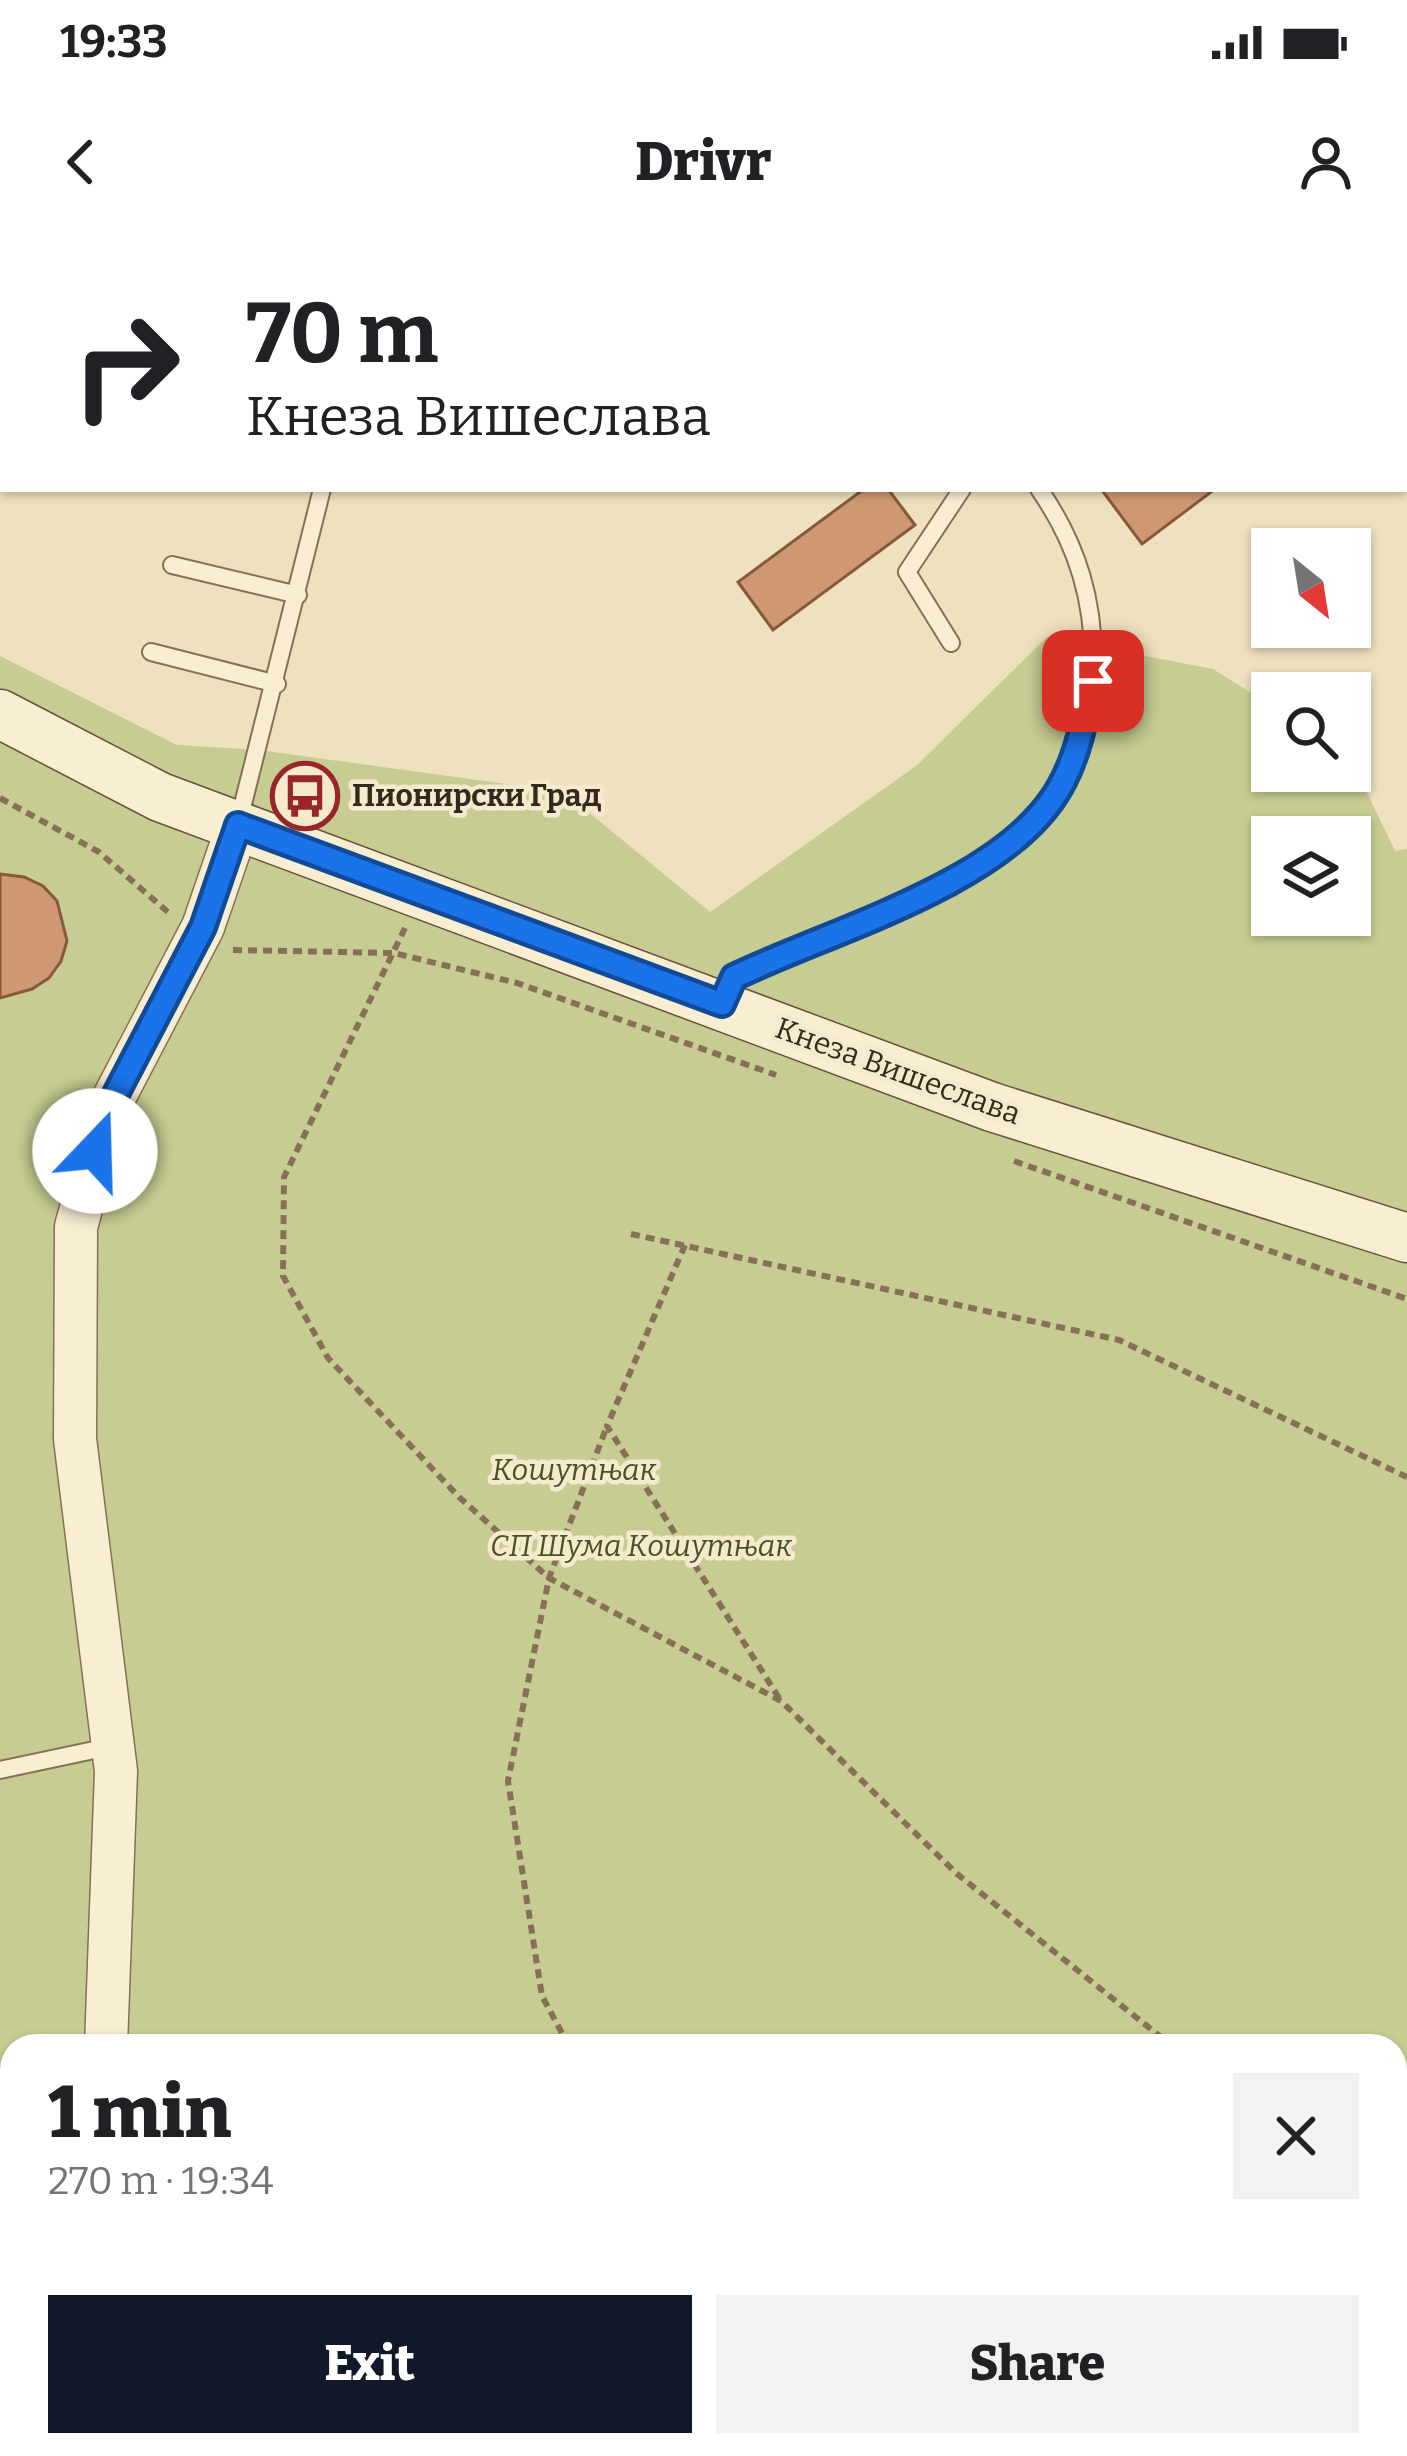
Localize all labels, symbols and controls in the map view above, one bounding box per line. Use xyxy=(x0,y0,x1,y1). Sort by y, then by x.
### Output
text: 19:33 xyxy=(60,15,168,69)
icon: back xyxy=(48,129,114,195)
icon: person xyxy=(1293,129,1359,195)
text: Drivr xyxy=(635,130,772,194)
text: 70 m xyxy=(246,283,438,384)
icon: right xyxy=(48,288,204,444)
text: Кнеза Вишеслава xyxy=(246,385,711,449)
north arrow xyxy=(1251,528,1371,648)
map controls xyxy=(1251,528,1371,936)
pin xyxy=(1042,630,1144,732)
icon: arrive xyxy=(1060,648,1126,714)
button: search xyxy=(1251,672,1371,792)
bus stop icon: Пионирски Град xyxy=(270,761,340,831)
place label: Пионирски Град xyxy=(352,778,601,814)
button: layers xyxy=(1251,816,1371,936)
street label: Кнеза Вишеслава xyxy=(770,1010,1026,1132)
position arrow xyxy=(32,1088,158,1214)
park label: Кошутњак xyxy=(492,1452,657,1488)
park label: СП Шума Кошутњак xyxy=(490,1528,792,1564)
text: 1 min xyxy=(48,2070,231,2156)
button: close xyxy=(1233,2073,1359,2199)
text: 270 m · 19:34 xyxy=(48,2158,273,2204)
button: Exit xyxy=(48,2295,692,2433)
button: Share xyxy=(716,2295,1359,2433)

